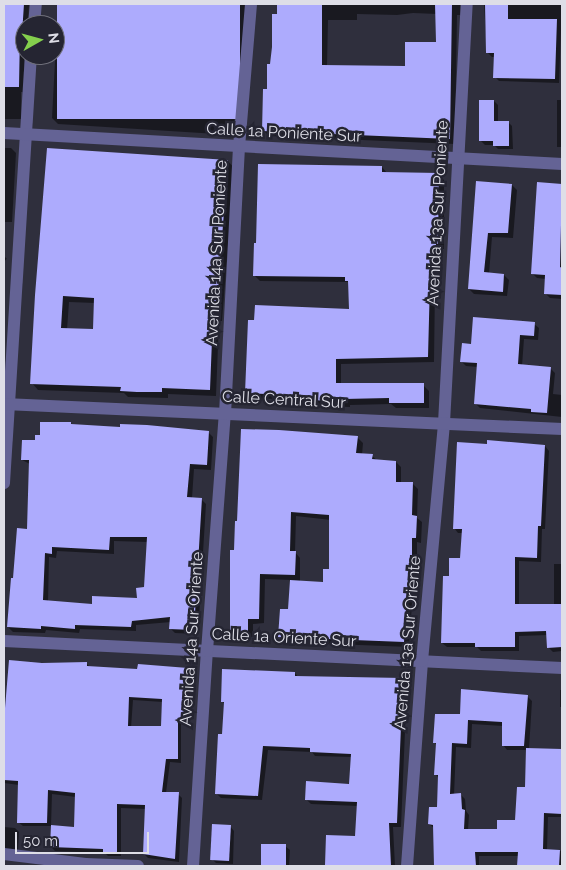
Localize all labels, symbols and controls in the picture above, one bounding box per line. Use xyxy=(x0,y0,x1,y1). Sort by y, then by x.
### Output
north arrow xyxy=(15,15,65,65)
text: N xyxy=(45,32,62,45)
street label: Calle 1a Poniente Sur xyxy=(206,119,362,147)
street label: Avenida 13a Sur Poniente xyxy=(424,120,452,306)
street label: Avenida 14a Sur Poniente xyxy=(203,160,231,346)
street label: Calle Central Sur xyxy=(221,387,347,413)
street label: Avenida 14a Sur Oriente xyxy=(176,551,208,727)
street label: Avenida 13a Sur Oriente xyxy=(391,555,425,731)
street label: Calle 1a Oriente Sur xyxy=(211,625,357,651)
scale bar xyxy=(18,822,151,854)
text: 50 m xyxy=(23,832,58,850)

